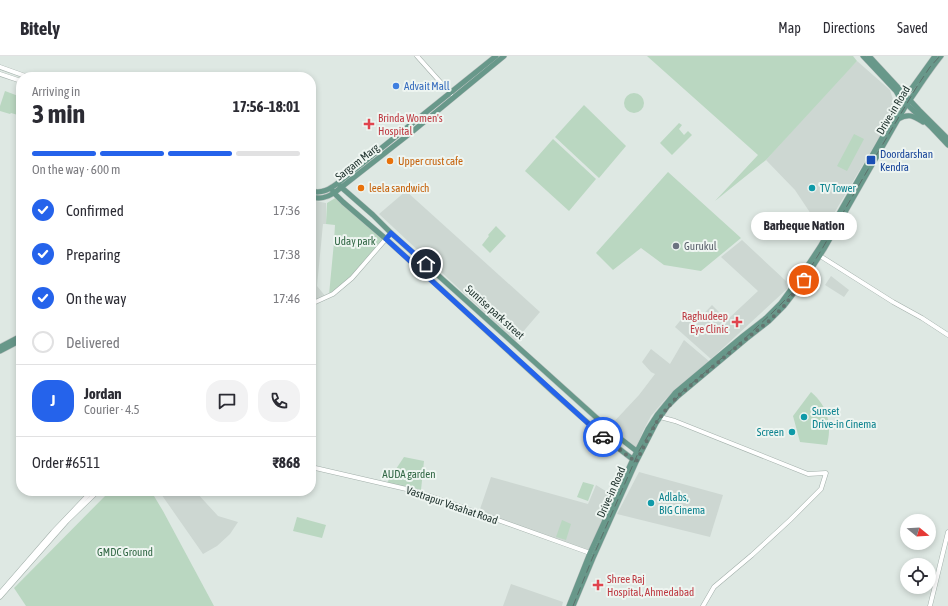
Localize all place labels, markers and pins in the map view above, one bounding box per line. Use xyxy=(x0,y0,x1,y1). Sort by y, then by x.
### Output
place label: Advait Mall xyxy=(404,80,450,92)
marker: Advait Mall xyxy=(391,81,401,91)
place label: Brinda Women's Hospital xyxy=(378,112,443,137)
marker: Brinda Women's Hospital xyxy=(363,118,375,130)
place label: Doordarshan Kendra xyxy=(880,148,933,173)
marker: Doordarshan Kendra xyxy=(865,154,877,166)
place label: Upper crust cafe xyxy=(398,155,463,167)
marker: Upper crust cafe xyxy=(385,156,395,166)
place label: leela sandwich xyxy=(369,182,429,194)
place label: TV Tower xyxy=(820,182,856,194)
marker: leela sandwich xyxy=(356,183,366,193)
marker: TV Tower xyxy=(807,183,817,193)
callout: Barbeque Nation xyxy=(751,212,857,240)
place label: Gurukul xyxy=(684,240,717,252)
marker: Gurukul xyxy=(671,241,681,251)
pin xyxy=(409,247,443,281)
pin xyxy=(787,263,821,297)
place label: Raghudeep Eye Clinic xyxy=(682,310,729,335)
marker: Raghudeep Eye Clinic xyxy=(731,316,743,328)
place label: Sunset Drive-in Cinema xyxy=(812,405,876,430)
marker: Sunset Drive-in Cinema xyxy=(799,412,809,422)
place label: Screen xyxy=(757,426,784,438)
marker: Screen xyxy=(787,427,797,437)
place label: Adlabs, BIG Cinema xyxy=(659,491,705,516)
marker: Adlabs, BIG Cinema xyxy=(646,498,656,508)
place label: Shree Raj Hospital, Ahmedabad xyxy=(607,573,694,598)
marker: Shree Raj Hospital, Ahmedabad xyxy=(592,579,604,591)

